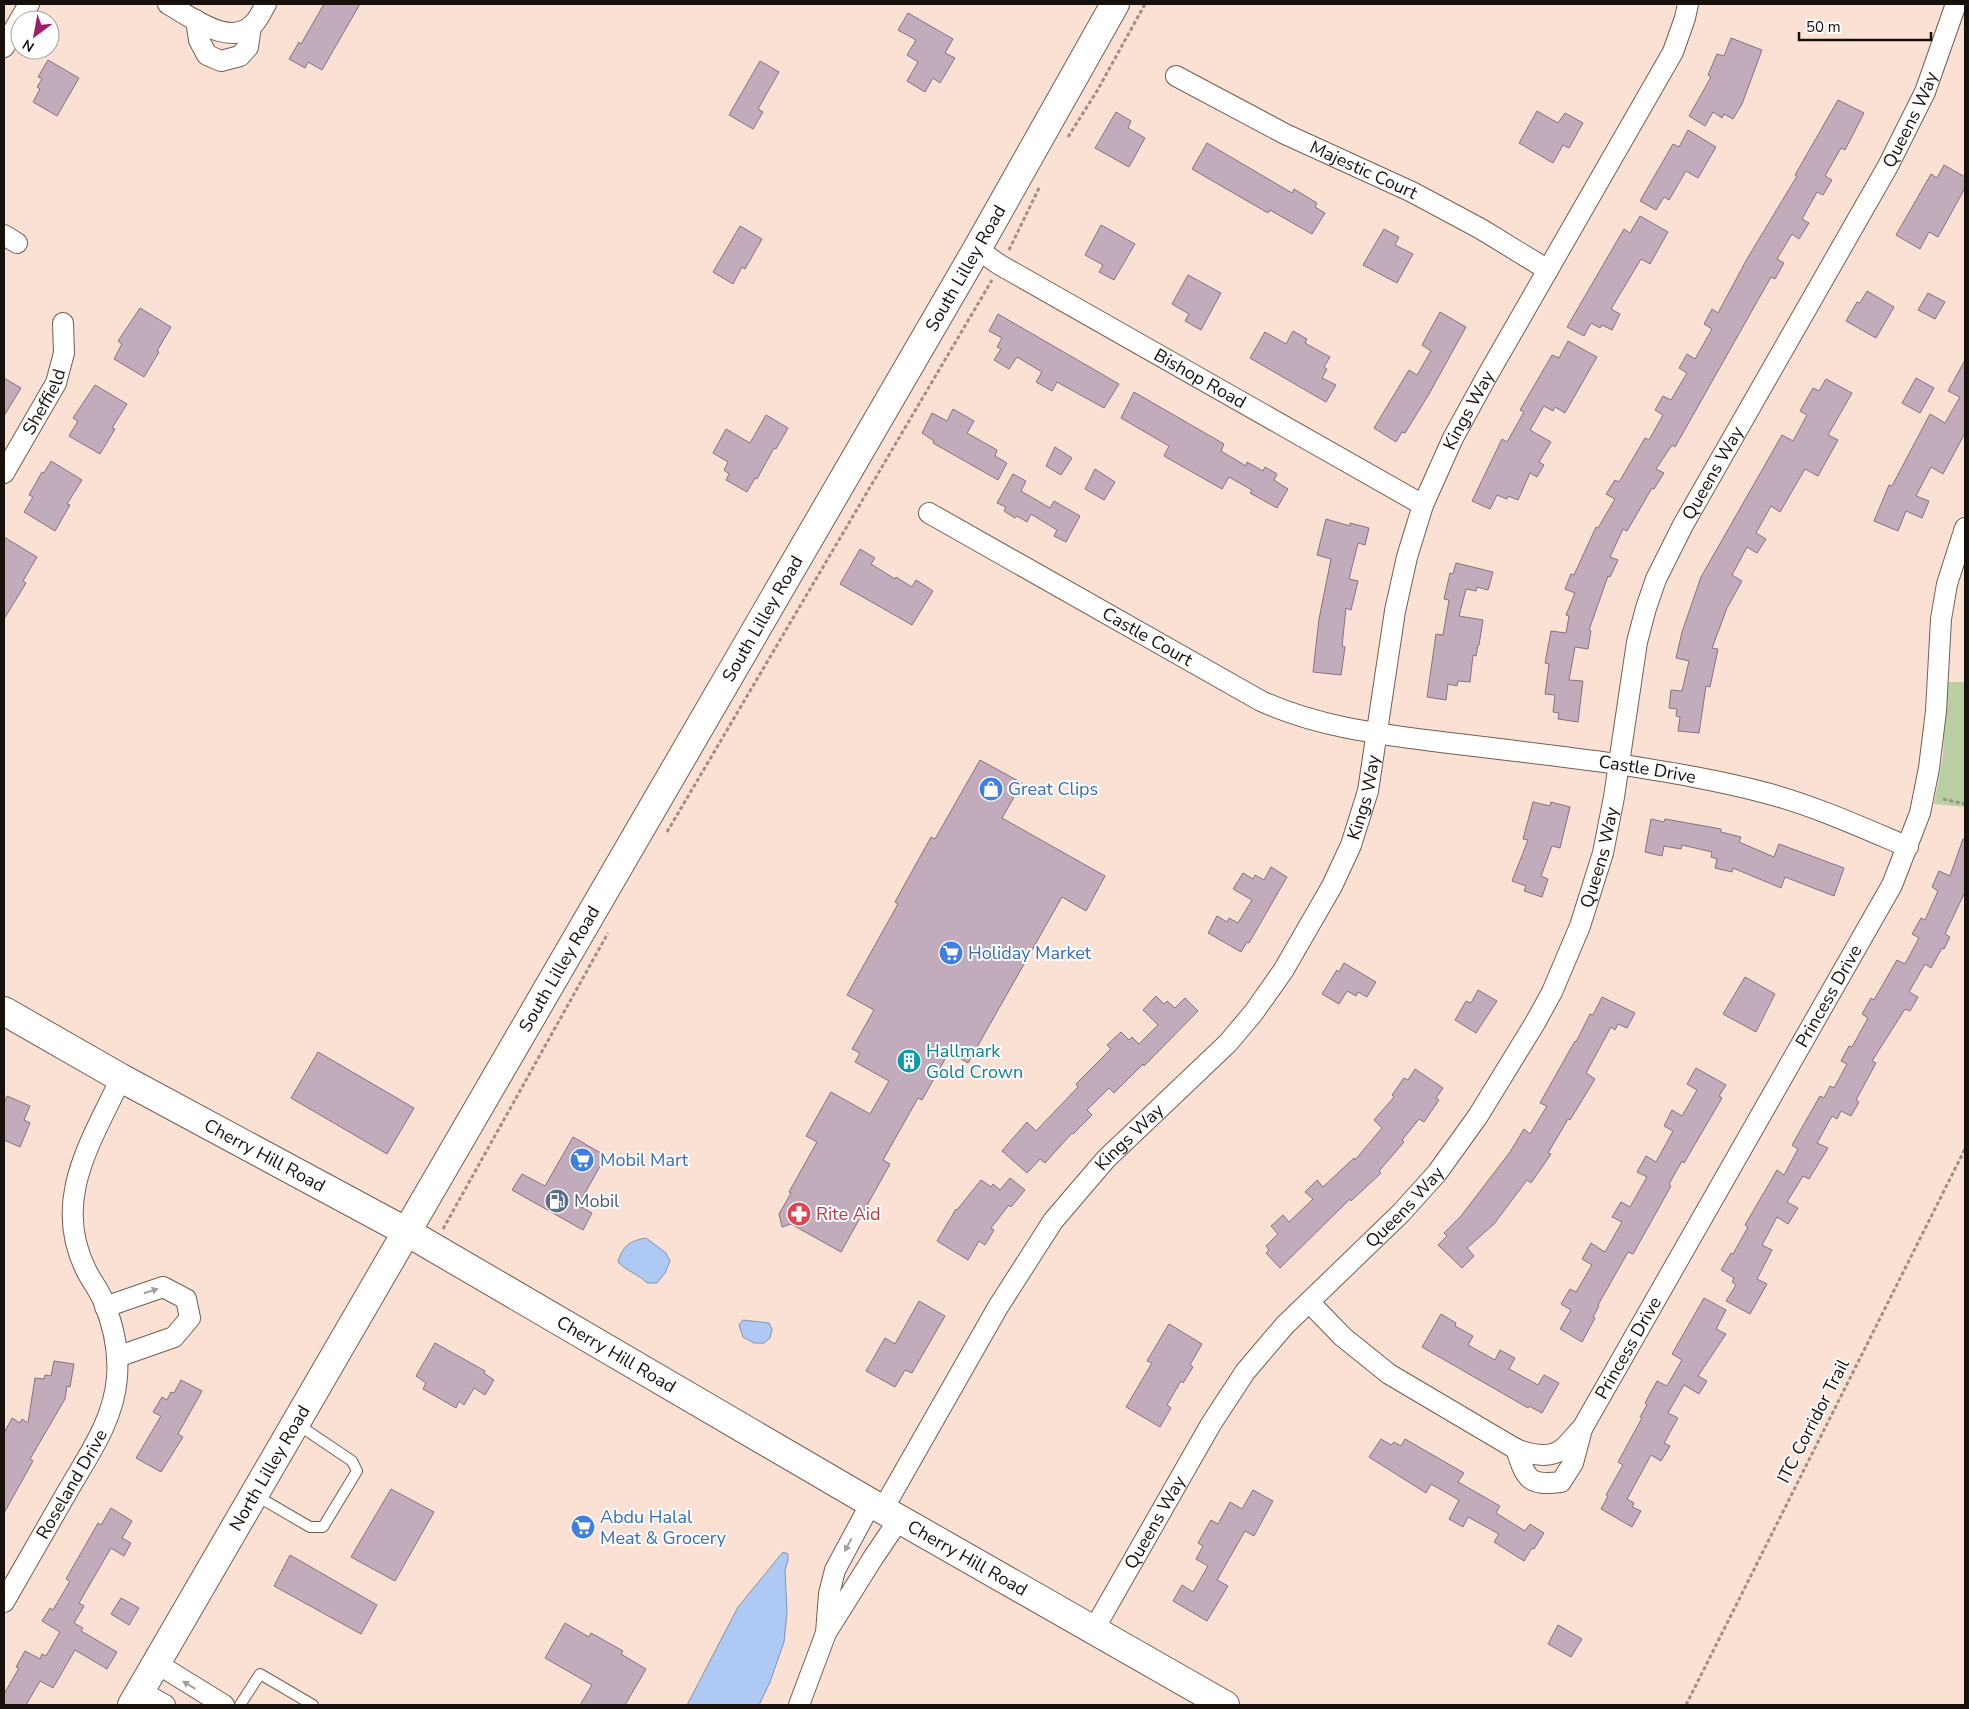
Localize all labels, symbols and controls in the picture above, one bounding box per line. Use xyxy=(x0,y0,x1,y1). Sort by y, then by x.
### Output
north arrow xyxy=(10,10,60,60)
scale bar xyxy=(1799,10,1932,42)
text: 50 m xyxy=(1806,17,1841,37)
text: N xyxy=(19,35,38,56)
street label: Queens Way xyxy=(1877,68,1944,172)
street label: Majestic Court xyxy=(1306,135,1422,205)
street label: South Lilley Road xyxy=(920,201,1011,336)
street label: Bishop Road xyxy=(1150,343,1250,414)
street label: Kings Way xyxy=(1437,365,1500,454)
street label: Sheffield xyxy=(17,366,71,439)
street label: Queens Way xyxy=(1676,421,1749,524)
street label: South Lilley Road xyxy=(716,551,809,686)
street label: Castle Court xyxy=(1098,601,1198,672)
street label: Castle Drive xyxy=(1597,750,1698,789)
street label: Kings Way xyxy=(1341,752,1385,843)
shop icon: Great Clips xyxy=(978,776,1004,802)
place label: Great Clips xyxy=(1008,777,1098,801)
street label: Queens Way xyxy=(1574,804,1624,911)
street label: South Lilley Road xyxy=(513,901,605,1036)
supermarket icon: Holiday Market xyxy=(938,940,964,966)
street label: Princess Drive xyxy=(1790,940,1867,1052)
place label: Holiday Market xyxy=(968,941,1092,965)
place label: Hallmark Gold Crown xyxy=(926,1039,1023,1084)
building icon: Hallmark Gold Crown xyxy=(896,1048,922,1074)
street label: Kings Way xyxy=(1089,1098,1169,1176)
street label: Cherry Hill Road xyxy=(200,1113,330,1198)
supermarket icon: Mobil Mart xyxy=(569,1147,595,1173)
place label: Mobil Mart xyxy=(600,1148,689,1172)
street label: Queens Way xyxy=(1360,1161,1450,1253)
fuel station icon: Mobil xyxy=(544,1188,570,1214)
place label: Mobil xyxy=(574,1189,620,1213)
pharmacy icon: Rite Aid xyxy=(786,1201,812,1227)
place label: Rite Aid xyxy=(816,1202,880,1226)
one-way arrow xyxy=(144,1287,159,1295)
street label: Princess Drive xyxy=(1589,1292,1667,1404)
street label: Cherry Hill Road xyxy=(552,1310,680,1398)
street label: ITC Corridor Trail xyxy=(1771,1354,1855,1487)
street label: North Lilley Road xyxy=(224,1401,315,1535)
street label: Roseland Drive xyxy=(31,1425,113,1543)
street label: Queens Way xyxy=(1119,1471,1191,1574)
place label: Abdu Halal Meat & Grocery xyxy=(600,1505,727,1550)
supermarket icon: Abdu Halal Meat & Grocery xyxy=(570,1514,596,1540)
street label: Cherry Hill Road xyxy=(903,1514,1032,1602)
one-way arrow xyxy=(844,1538,852,1553)
one-way arrow xyxy=(183,1681,196,1690)

